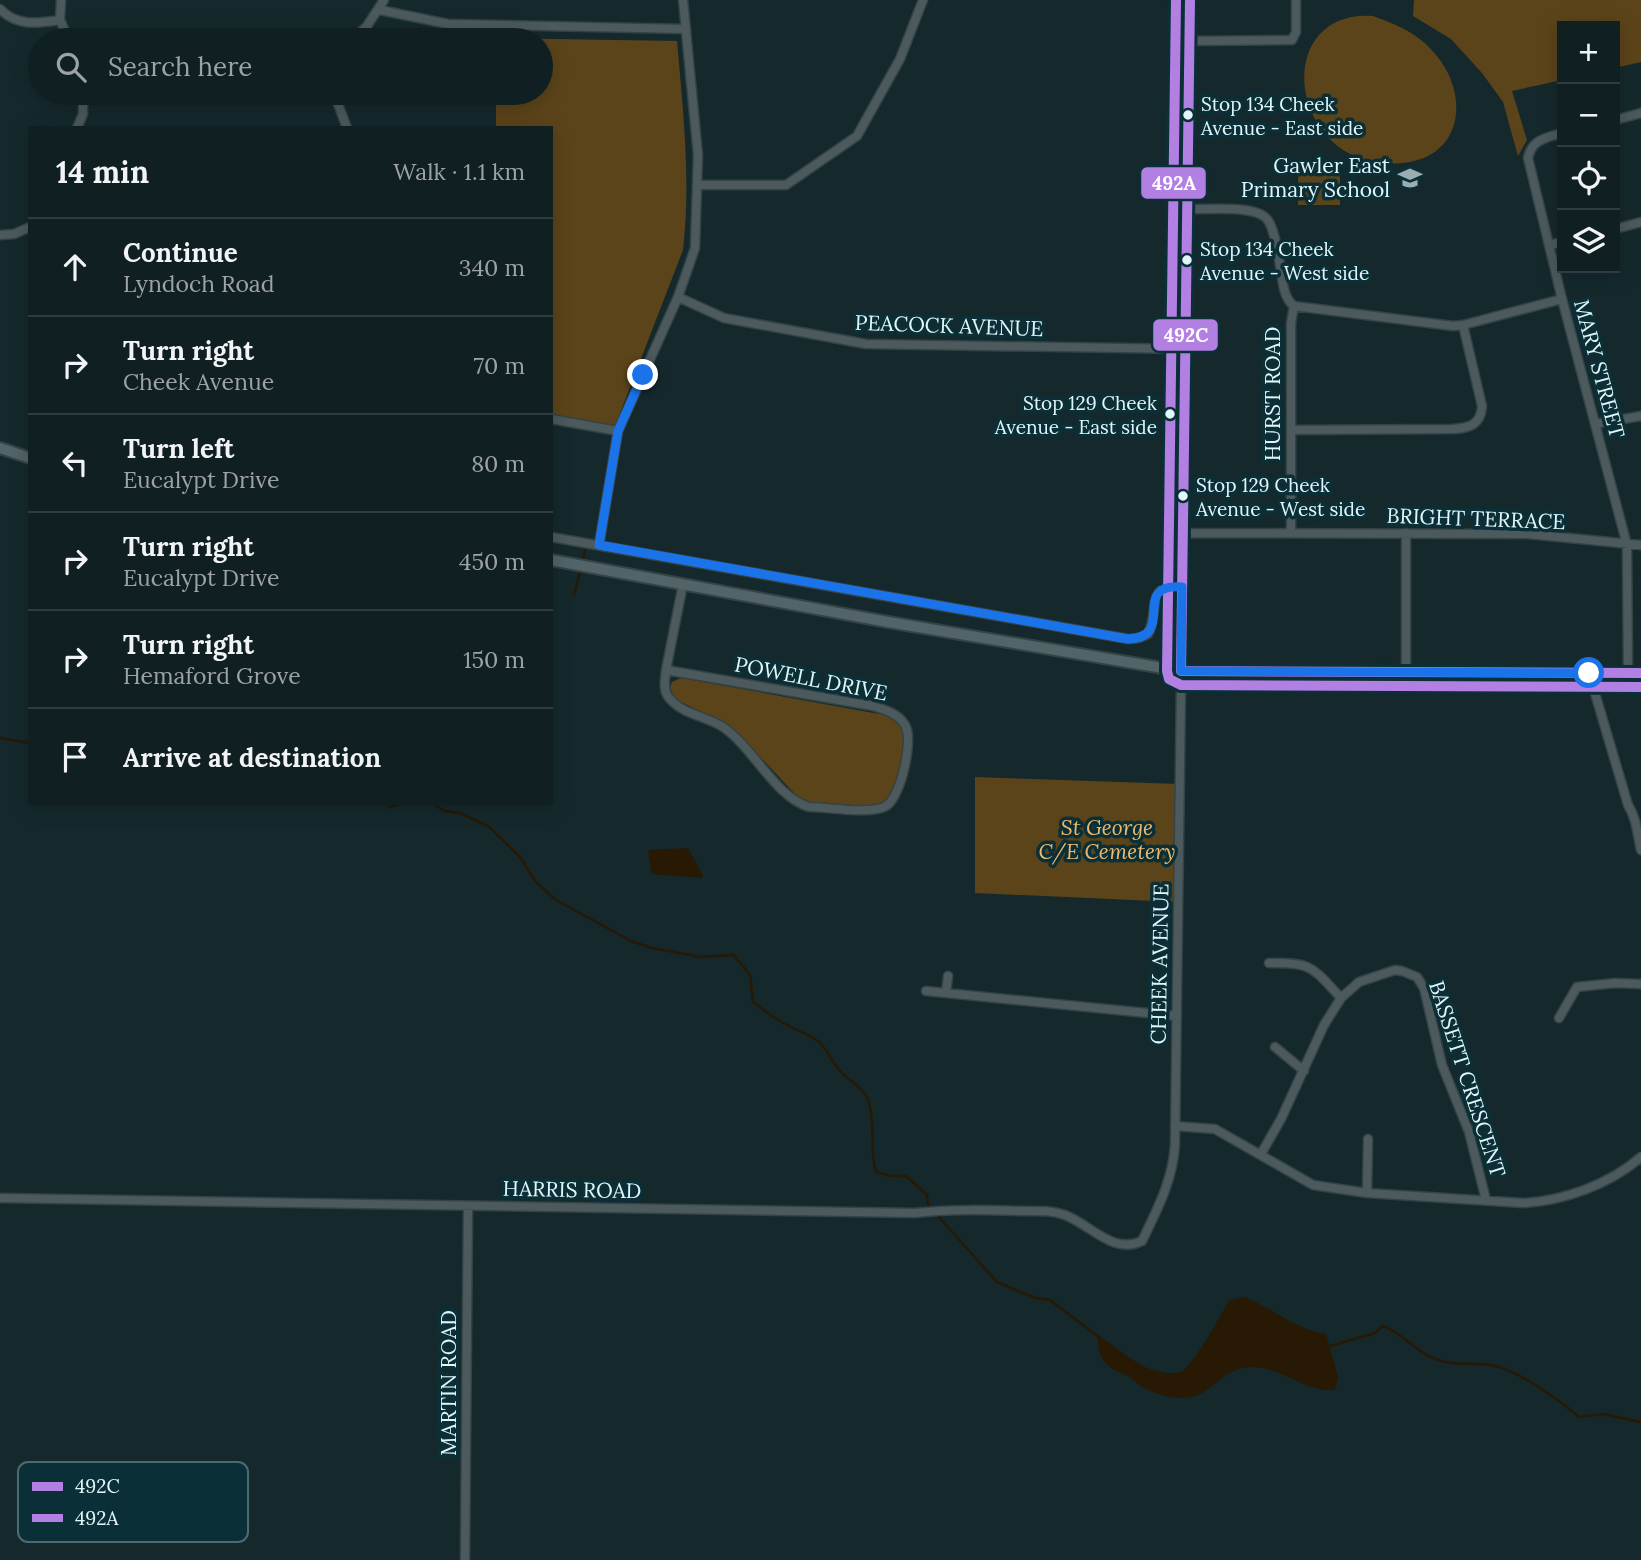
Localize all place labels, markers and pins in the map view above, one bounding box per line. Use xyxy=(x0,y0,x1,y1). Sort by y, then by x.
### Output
place label: Stop 134 Cheek Avenue - East side xyxy=(1200,92,1363,140)
marker: Stop 134 Cheek Avenue - East side xyxy=(1181,108,1195,122)
place label: Gawler East Primary School xyxy=(1241,152,1391,203)
school or university icon: Gawler East Primary School xyxy=(1396,164,1424,192)
place label: Stop 134 Cheek Avenue - West side xyxy=(1199,237,1369,285)
marker: Stop 134 Cheek Avenue - West side xyxy=(1180,253,1194,267)
place label: Stop 129 Cheek Avenue - East side xyxy=(994,391,1158,439)
marker: Stop 129 Cheek Avenue - East side xyxy=(1163,407,1177,421)
place label: Stop 129 Cheek Avenue - West side xyxy=(1195,473,1365,521)
marker: Stop 129 Cheek Avenue - West side xyxy=(1176,489,1190,503)

